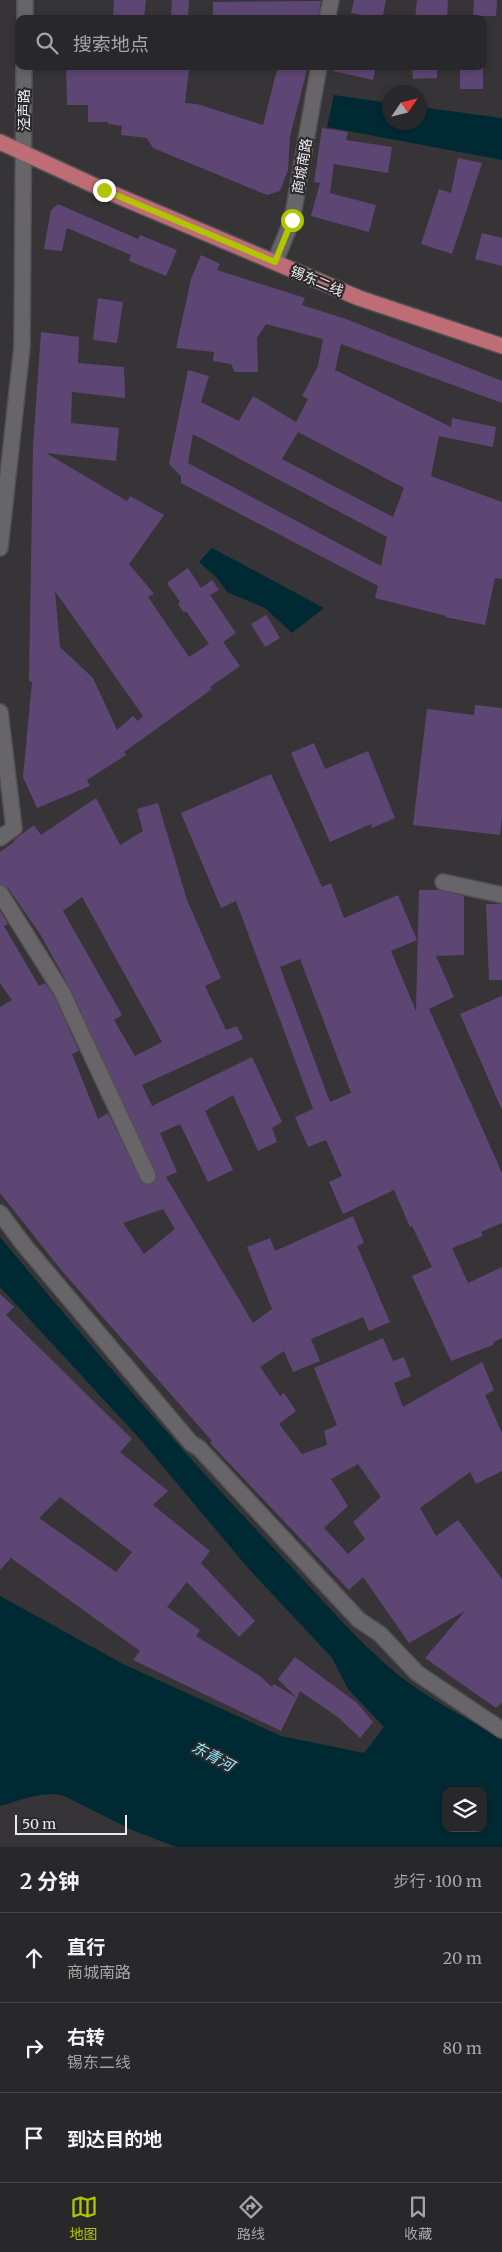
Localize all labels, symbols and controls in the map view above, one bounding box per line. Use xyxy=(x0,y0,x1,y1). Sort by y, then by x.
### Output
search box xyxy=(15,15,487,70)
icon: search xyxy=(33,29,61,57)
text: 搜索地点 xyxy=(73,32,149,56)
north arrow xyxy=(382,85,427,130)
street label: 泾声路 xyxy=(15,89,33,131)
street label: 商城南路 xyxy=(288,137,316,195)
route end xyxy=(93,179,116,202)
route start xyxy=(281,209,304,232)
street label: 锡东二线 xyxy=(288,262,346,300)
water label: 东青河 xyxy=(189,1737,240,1776)
map controls xyxy=(442,1787,487,1832)
button: layers xyxy=(442,1787,487,1832)
scale bar xyxy=(15,1812,128,1835)
text: 50 m xyxy=(22,1815,56,1833)
text: 2 分钟 xyxy=(20,1868,79,1895)
text: 步行 · 100 m xyxy=(394,1871,482,1891)
text: 直行 xyxy=(67,1935,105,1959)
icon: ahead xyxy=(20,1944,48,1972)
text: 20 m xyxy=(443,1948,482,1968)
text: 商城南路 xyxy=(67,1962,131,1982)
text: 右转 xyxy=(67,2025,105,2049)
icon: right xyxy=(20,2034,48,2062)
text: 80 m xyxy=(443,2038,482,2058)
text: 锡东二线 xyxy=(67,2052,131,2072)
icon: arrive xyxy=(20,2124,48,2152)
text: 到达目的地 xyxy=(67,2127,162,2151)
tab: 地图 xyxy=(70,2193,98,2243)
tab: 路线 xyxy=(237,2193,265,2243)
tab: 收藏 xyxy=(404,2193,432,2243)

